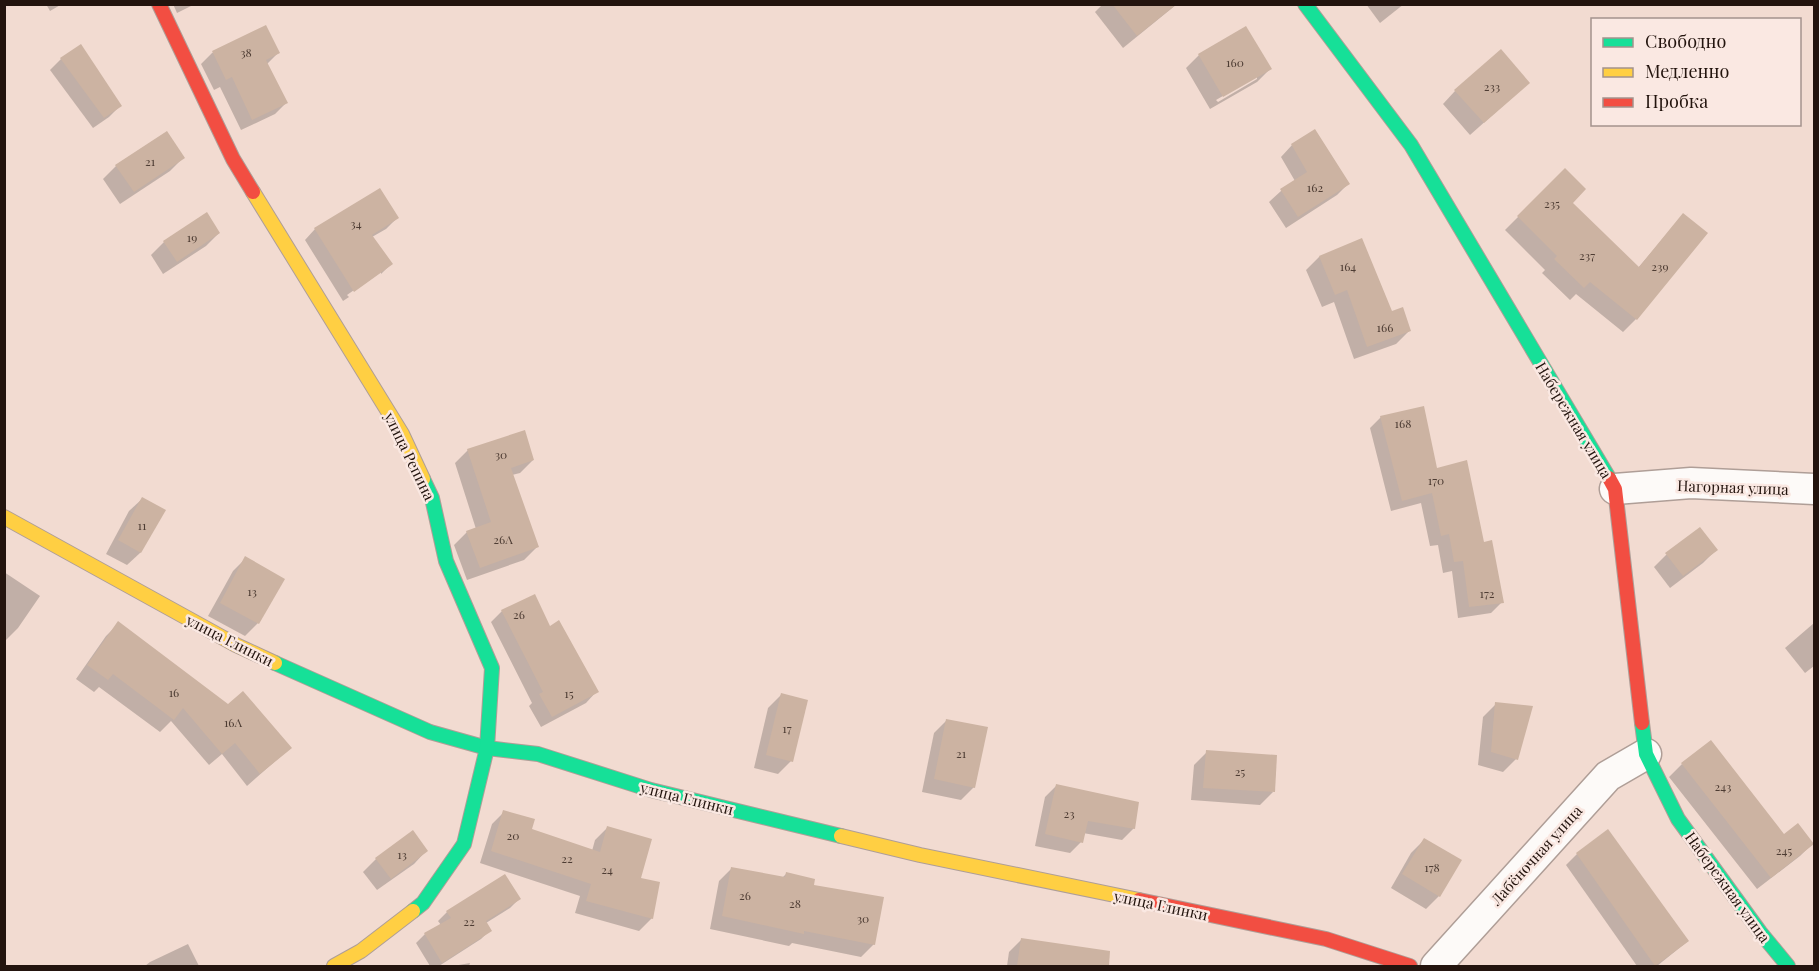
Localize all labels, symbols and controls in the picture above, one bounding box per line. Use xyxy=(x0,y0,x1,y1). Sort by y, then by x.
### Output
legend xyxy=(1591,18,1801,126)
text: Свободно xyxy=(1645,29,1726,53)
house number: 38 xyxy=(240,44,252,60)
house number: 160 xyxy=(1226,54,1244,70)
text: Медленно xyxy=(1645,59,1730,83)
house number: 233 xyxy=(1484,78,1500,94)
text: Пробка xyxy=(1645,89,1708,113)
house number: 21 xyxy=(145,153,156,169)
house number: 162 xyxy=(1307,179,1323,195)
house number: 235 xyxy=(1544,195,1560,211)
house number: 34 xyxy=(350,215,362,231)
house number: 19 xyxy=(187,229,197,245)
house number: 237 xyxy=(1579,247,1595,263)
house number: 164 xyxy=(1340,258,1356,274)
house number: 239 xyxy=(1651,258,1669,274)
house number: 166 xyxy=(1377,319,1393,335)
street label: Набережная улица xyxy=(1531,358,1617,482)
street label: улица Репина xyxy=(380,408,440,504)
house number: 168 xyxy=(1395,415,1411,431)
house number: 30 xyxy=(495,446,507,462)
house number: 170 xyxy=(1428,472,1444,488)
street label: Нагорная улица xyxy=(1677,475,1790,499)
house number: 11 xyxy=(138,517,147,533)
house number: 26А xyxy=(493,531,513,547)
house number: 13 xyxy=(247,583,257,599)
house number: 172 xyxy=(1479,585,1495,601)
house number: 26 xyxy=(513,606,525,622)
street label: улица Глинки xyxy=(182,609,277,671)
house number: 16 xyxy=(169,684,179,700)
house number: 15 xyxy=(564,685,574,701)
house number: 16А xyxy=(224,714,243,730)
house number: 17 xyxy=(782,720,792,736)
house number: 21 xyxy=(956,745,967,761)
house number: 25 xyxy=(1235,763,1245,779)
street label: улица Глинки xyxy=(637,776,736,819)
house number: 243 xyxy=(1715,778,1731,794)
street label: Лабёночная улица xyxy=(1485,800,1587,910)
house number: 23 xyxy=(1063,805,1075,821)
house number: 20 xyxy=(507,827,519,843)
street label: Набережная улица xyxy=(1681,828,1775,947)
house number: 245 xyxy=(1776,842,1792,858)
house number: 13 xyxy=(397,846,407,862)
house number: 22 xyxy=(561,850,573,866)
house number: 178 xyxy=(1424,859,1440,875)
house number: 24 xyxy=(601,861,613,877)
street label: улица Глинки xyxy=(1111,885,1210,925)
house number: 26 xyxy=(739,887,751,903)
house number: 28 xyxy=(789,895,801,911)
house number: 30 xyxy=(857,910,869,926)
house number: 22 xyxy=(463,913,475,929)

